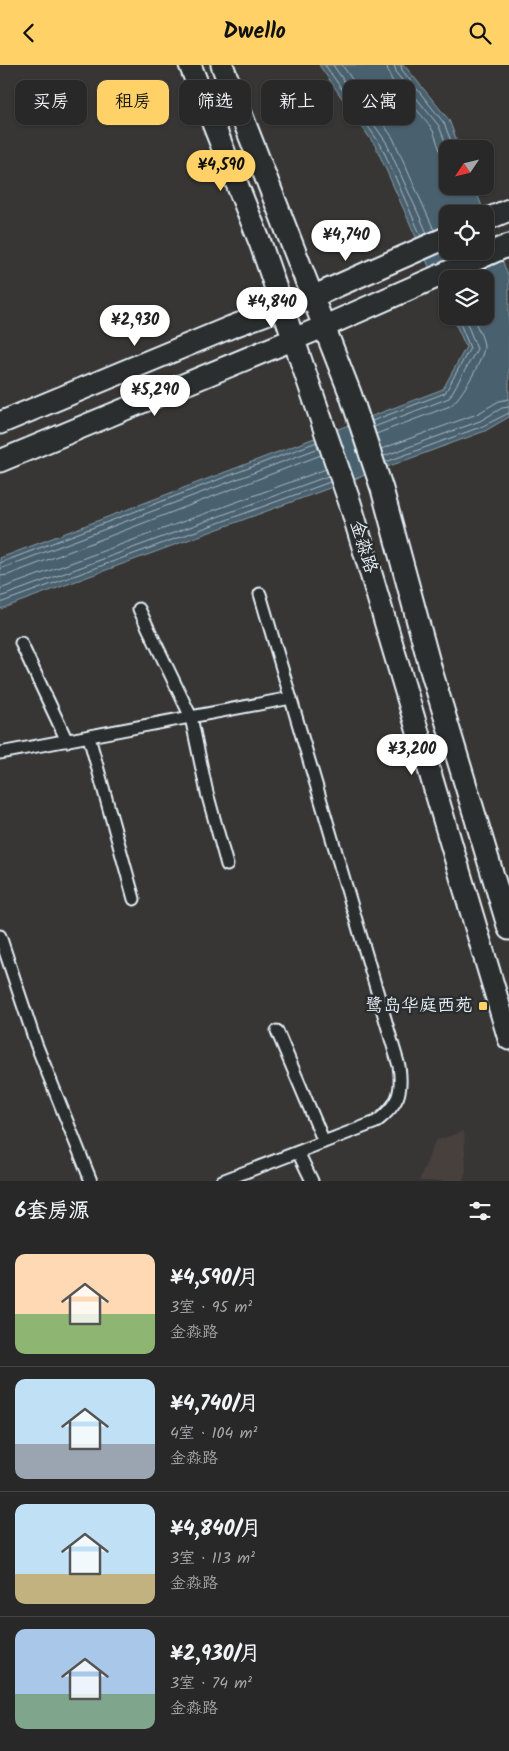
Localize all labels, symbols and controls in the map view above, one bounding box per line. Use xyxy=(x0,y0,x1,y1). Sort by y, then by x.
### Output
text: Dwello xyxy=(223,15,286,50)
icon: back xyxy=(15,19,43,47)
icon: search xyxy=(466,19,494,47)
chip: 买房 xyxy=(15,80,87,125)
chip: 租房 xyxy=(97,80,169,125)
chip: 筛选 xyxy=(179,80,251,125)
chip: 新上 xyxy=(261,80,333,125)
chip: 公寓 xyxy=(343,80,415,125)
north arrow xyxy=(439,140,494,195)
map controls xyxy=(439,140,494,325)
pin: ¥4,590 xyxy=(180,149,262,192)
text: ¥4,590 xyxy=(197,153,245,178)
button: locate xyxy=(439,205,494,260)
pin: ¥4,740 xyxy=(305,219,387,262)
text: ¥4,740 xyxy=(322,223,370,248)
button: layers xyxy=(439,270,494,325)
pin: ¥4,840 xyxy=(231,287,313,329)
text: ¥4,840 xyxy=(247,290,297,315)
pin: ¥2,930 xyxy=(94,305,176,347)
text: ¥2,930 xyxy=(111,308,159,333)
pin: ¥5,290 xyxy=(114,375,196,417)
text: ¥5,290 xyxy=(131,378,179,403)
street label: 金淼路 xyxy=(341,517,385,577)
pin: ¥3,200 xyxy=(371,733,453,776)
text: ¥3,200 xyxy=(388,737,436,762)
place label: 鹭岛华庭西苑 xyxy=(365,992,473,1021)
marker: 鹭岛华庭西苑 xyxy=(477,1000,489,1012)
text: 6套房源 xyxy=(15,1195,89,1228)
icon: filters xyxy=(466,1197,494,1225)
text: ¥4,590/月 xyxy=(170,1262,259,1295)
icon: home xyxy=(55,1274,115,1334)
text: 3室 · 95 m² xyxy=(170,1295,252,1320)
text: 金淼路 xyxy=(170,1320,218,1345)
text: ¥4,740/月 xyxy=(170,1388,259,1421)
icon: home xyxy=(55,1399,115,1459)
text: 4室 · 104 m² xyxy=(170,1421,257,1446)
text: 金淼路 xyxy=(170,1446,218,1471)
text: ¥4,840/月 xyxy=(170,1513,261,1546)
icon: home xyxy=(55,1524,115,1584)
text: 3室 · 113 m² xyxy=(170,1546,255,1571)
text: 金淼路 xyxy=(170,1571,218,1596)
text: ¥2,930/月 xyxy=(170,1638,260,1671)
icon: home xyxy=(55,1649,115,1709)
text: 3室 · 74 m² xyxy=(170,1671,252,1696)
text: 金淼路 xyxy=(170,1696,218,1721)

